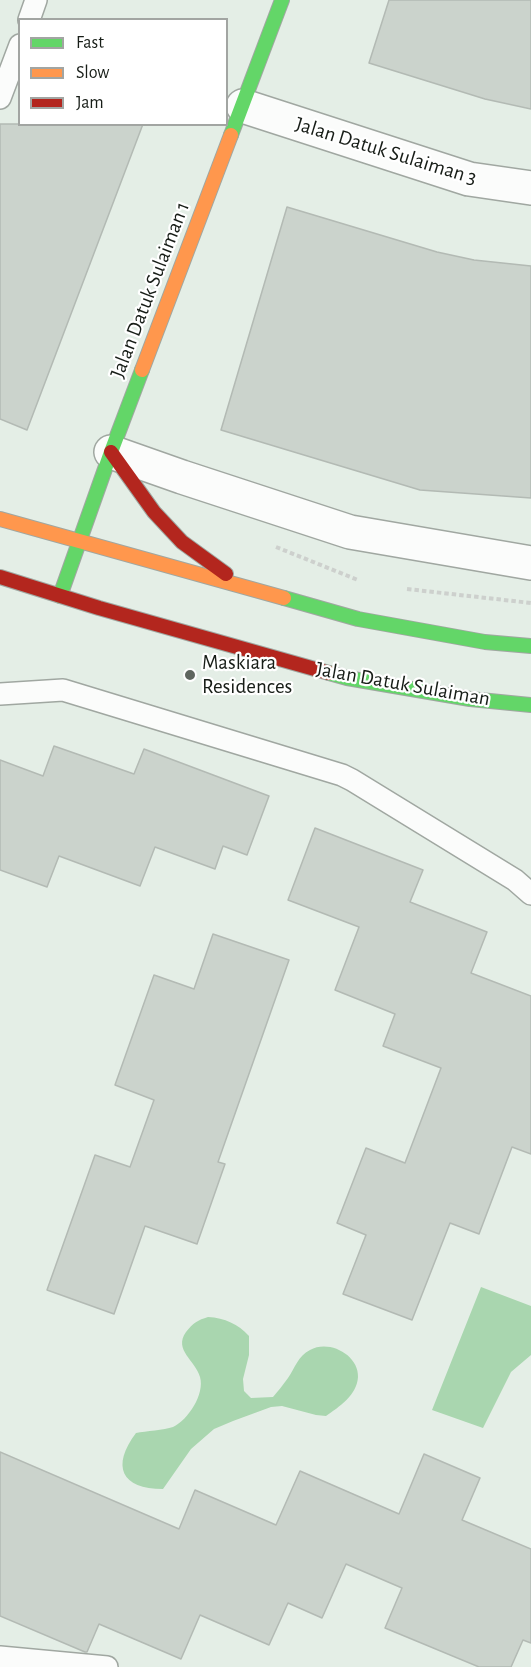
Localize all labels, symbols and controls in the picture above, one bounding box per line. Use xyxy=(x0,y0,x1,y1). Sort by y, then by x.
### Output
legend xyxy=(18,18,228,126)
text: Fast xyxy=(76,34,104,52)
text: Slow xyxy=(76,64,109,82)
text: Jam xyxy=(76,94,104,112)
street label: Jalan Datuk Sulaiman 3 xyxy=(292,111,480,191)
street label: Jalan Datuk Sulaiman 1 xyxy=(105,198,195,382)
place label: Maskiara Residences xyxy=(202,650,292,700)
street label: Jalan Datuk Sulaiman xyxy=(314,656,492,712)
marker: Maskiara Residences xyxy=(183,668,197,682)

